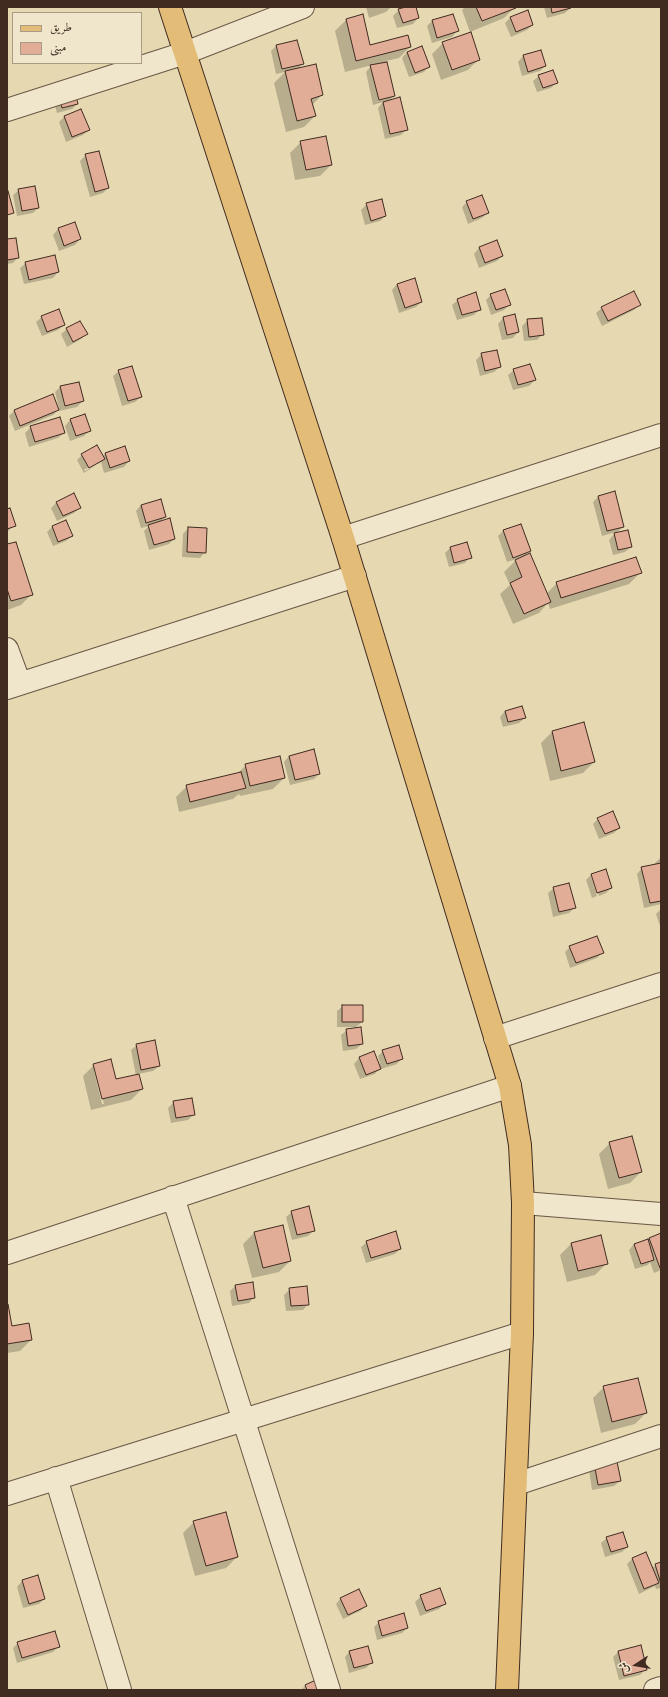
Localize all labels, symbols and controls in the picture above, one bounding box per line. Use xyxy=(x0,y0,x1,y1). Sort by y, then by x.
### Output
legend xyxy=(12,12,142,64)
text: طريق xyxy=(50,20,72,35)
text: مبنى xyxy=(50,40,66,55)
north arrow xyxy=(616,1645,656,1685)
text: ش xyxy=(616,1661,632,1674)

